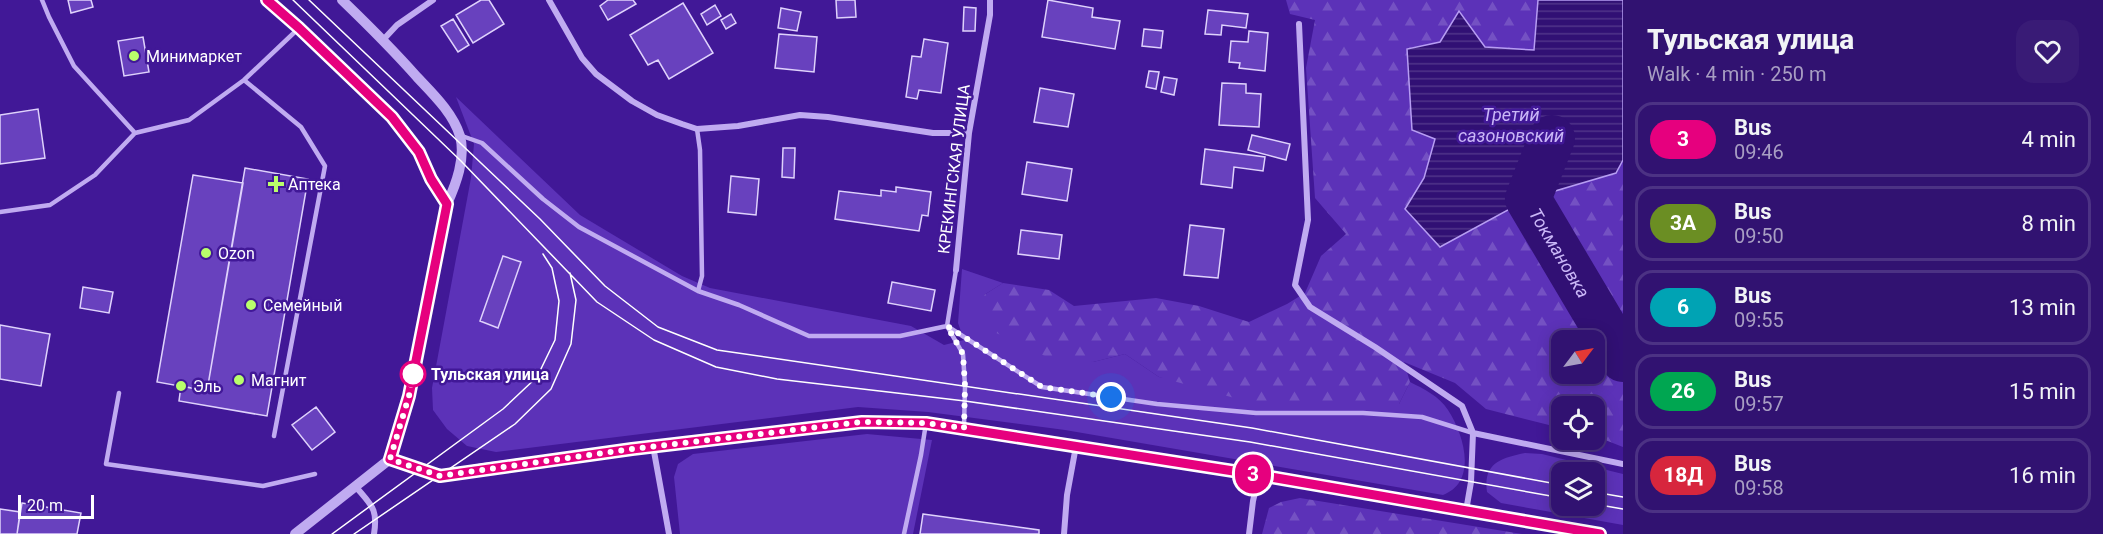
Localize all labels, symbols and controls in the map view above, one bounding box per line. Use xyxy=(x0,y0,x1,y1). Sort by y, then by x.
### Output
button: heart xyxy=(2016,20,2079,83)
text: Тульская улица xyxy=(1647,23,1854,56)
place label: Минимаркет xyxy=(146,47,242,66)
marker: Минимаркет xyxy=(127,49,141,63)
text: Walk · 4 min · 250 m xyxy=(1647,62,1826,86)
street label: КРЕКИНГСКАЯ УЛИЦА xyxy=(934,82,974,255)
water label: Третий сазоновский xyxy=(1458,104,1564,146)
text: Bus xyxy=(1734,115,1772,140)
text: 3 xyxy=(1677,127,1689,151)
text: 4 min xyxy=(2021,127,2076,152)
text: 09:46 xyxy=(1734,140,1784,164)
place label: Аптека xyxy=(288,175,341,194)
marker: Аптека xyxy=(269,177,283,191)
text: Bus xyxy=(1734,199,1772,224)
water label: Токмановка xyxy=(1525,204,1595,301)
text: 3А xyxy=(1670,211,1696,235)
text: 8 min xyxy=(2021,211,2076,236)
text: 09:50 xyxy=(1734,224,1784,248)
place label: Ozon xyxy=(218,244,255,263)
marker: Ozon xyxy=(199,246,213,260)
text: Bus xyxy=(1734,283,1772,308)
text: 6 xyxy=(1677,295,1689,319)
text: 13 min xyxy=(2009,295,2076,320)
place label: Семейный xyxy=(263,296,342,315)
marker: Семейный xyxy=(244,298,258,312)
text: 09:55 xyxy=(1734,308,1784,332)
north arrow xyxy=(1551,330,1605,384)
map controls xyxy=(1551,330,1605,516)
marker: Тульская улица xyxy=(400,361,426,387)
place label: Тульская улица xyxy=(431,365,549,384)
text: Bus xyxy=(1734,367,1772,392)
place label: Магнит xyxy=(251,371,307,390)
marker: Магнит xyxy=(232,373,246,387)
place label: Эль xyxy=(193,377,222,396)
marker: Эль xyxy=(174,379,188,393)
text: 26 xyxy=(1671,379,1695,403)
text: 15 min xyxy=(2009,379,2076,404)
your location xyxy=(1096,382,1126,412)
text: 09:57 xyxy=(1734,392,1784,416)
button: locate xyxy=(1551,396,1605,450)
text: Bus xyxy=(1734,451,1772,476)
line badge: 3 xyxy=(1234,454,1272,494)
text: 3 xyxy=(1247,462,1259,486)
button: layers xyxy=(1551,462,1605,516)
text: 18Д xyxy=(1663,463,1703,487)
text: 16 min xyxy=(2009,463,2076,488)
text: 09:58 xyxy=(1734,476,1784,500)
scale bar xyxy=(18,492,94,520)
text: 20 m xyxy=(27,496,63,515)

